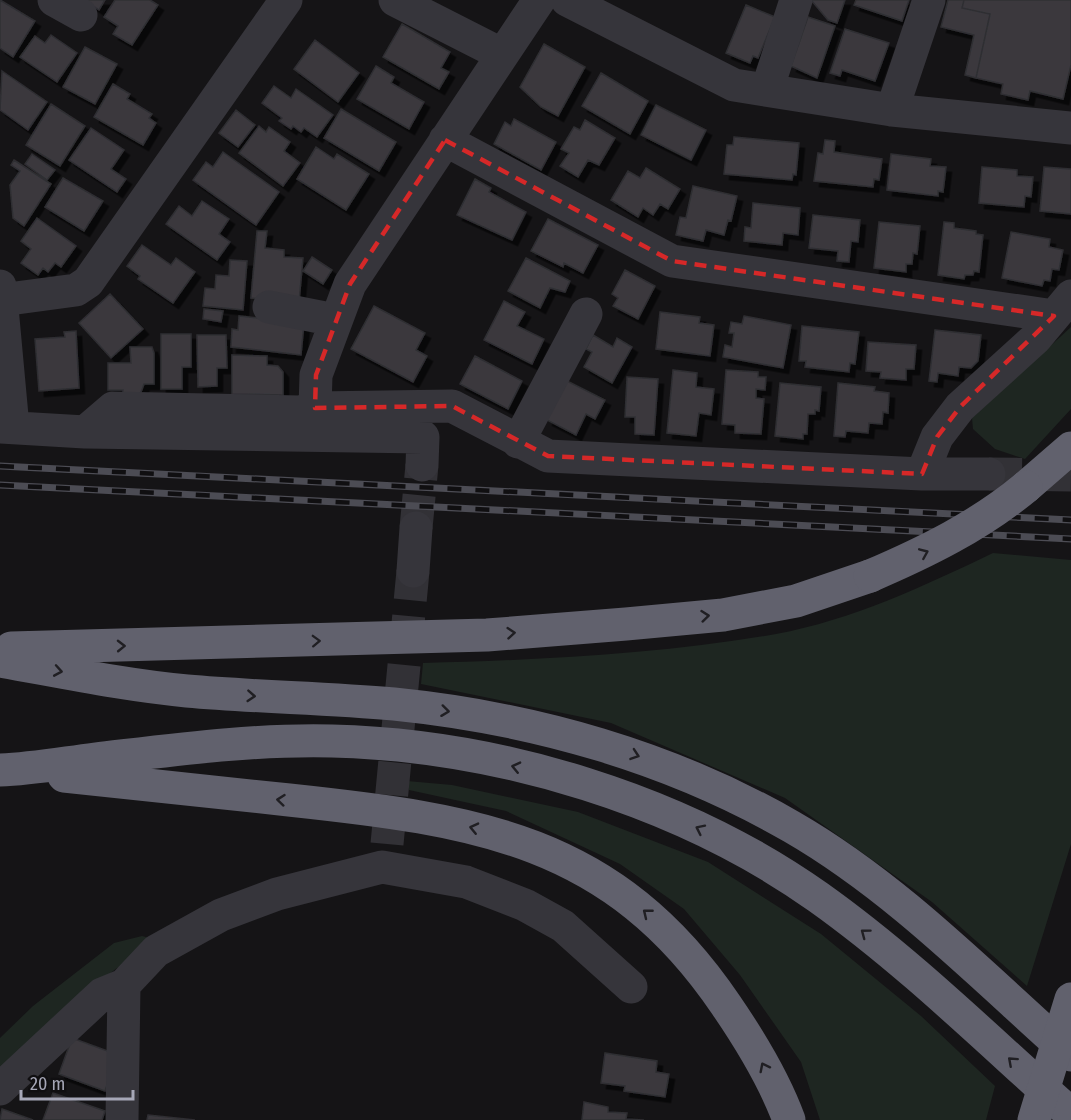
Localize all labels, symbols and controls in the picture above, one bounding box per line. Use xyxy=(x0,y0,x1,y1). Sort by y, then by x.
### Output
one-way arrow xyxy=(917,548,928,560)
one-way arrow xyxy=(701,611,710,623)
one-way arrow xyxy=(507,627,516,640)
one-way arrow xyxy=(312,634,321,647)
one-way arrow xyxy=(117,640,126,652)
one-way arrow xyxy=(52,664,62,677)
one-way arrow xyxy=(246,689,255,702)
one-way arrow xyxy=(441,704,450,716)
one-way arrow xyxy=(629,748,640,761)
one-way arrow xyxy=(511,761,521,774)
one-way arrow xyxy=(276,794,286,806)
one-way arrow xyxy=(469,822,479,835)
one-way arrow xyxy=(696,825,707,836)
one-way arrow xyxy=(643,910,654,921)
one-way arrow xyxy=(860,929,871,940)
one-way arrow xyxy=(1008,1057,1018,1068)
scale bar xyxy=(21,1063,134,1101)
one-way arrow xyxy=(759,1063,771,1074)
text: 20 m xyxy=(30,1073,65,1095)

